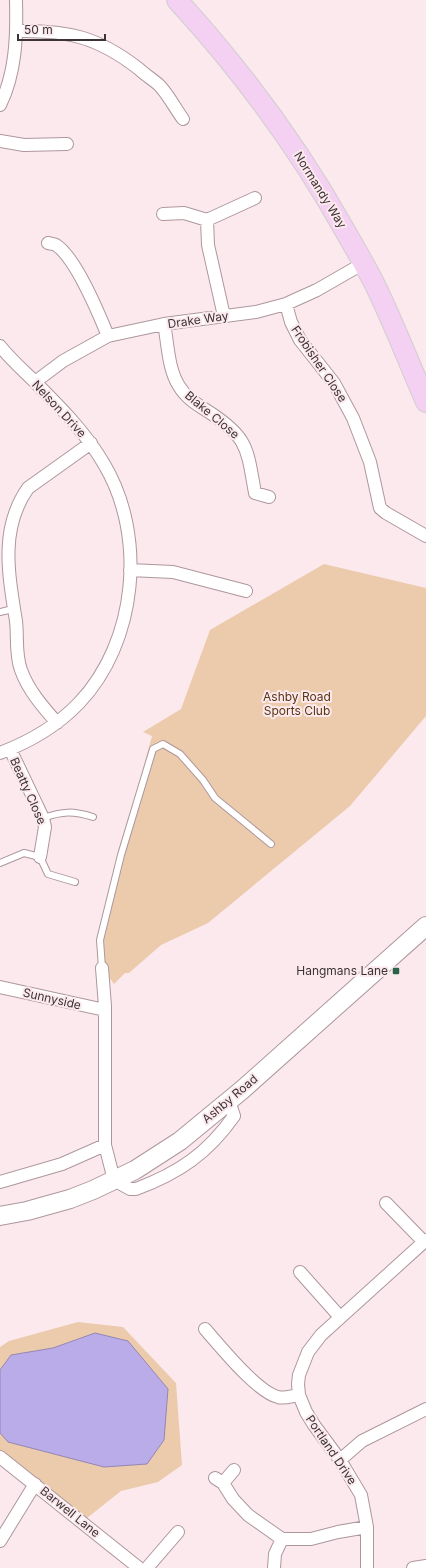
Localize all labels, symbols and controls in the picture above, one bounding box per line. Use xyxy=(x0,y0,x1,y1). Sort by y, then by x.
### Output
scale bar xyxy=(18,16,105,42)
text: 50 m xyxy=(24,22,53,37)
street label: Normandy Way xyxy=(291,149,350,231)
street label: Drake Way xyxy=(167,308,229,331)
street label: Frobisher Close xyxy=(288,323,351,405)
street label: Nelson Drive xyxy=(29,377,90,440)
street label: Blake Close xyxy=(182,388,243,442)
park label: Ashby Road Sports Club xyxy=(263,689,331,718)
street label: Beatty Close xyxy=(7,755,50,827)
place label: Hangmans Lane xyxy=(296,963,388,978)
marker: Hangmans Lane xyxy=(391,966,401,976)
street label: Sunnyside xyxy=(22,985,83,1012)
street label: Ashby Road xyxy=(199,1071,261,1126)
street label: Portland Drive xyxy=(303,1412,360,1487)
street label: Barwell Lane xyxy=(37,1483,103,1540)

